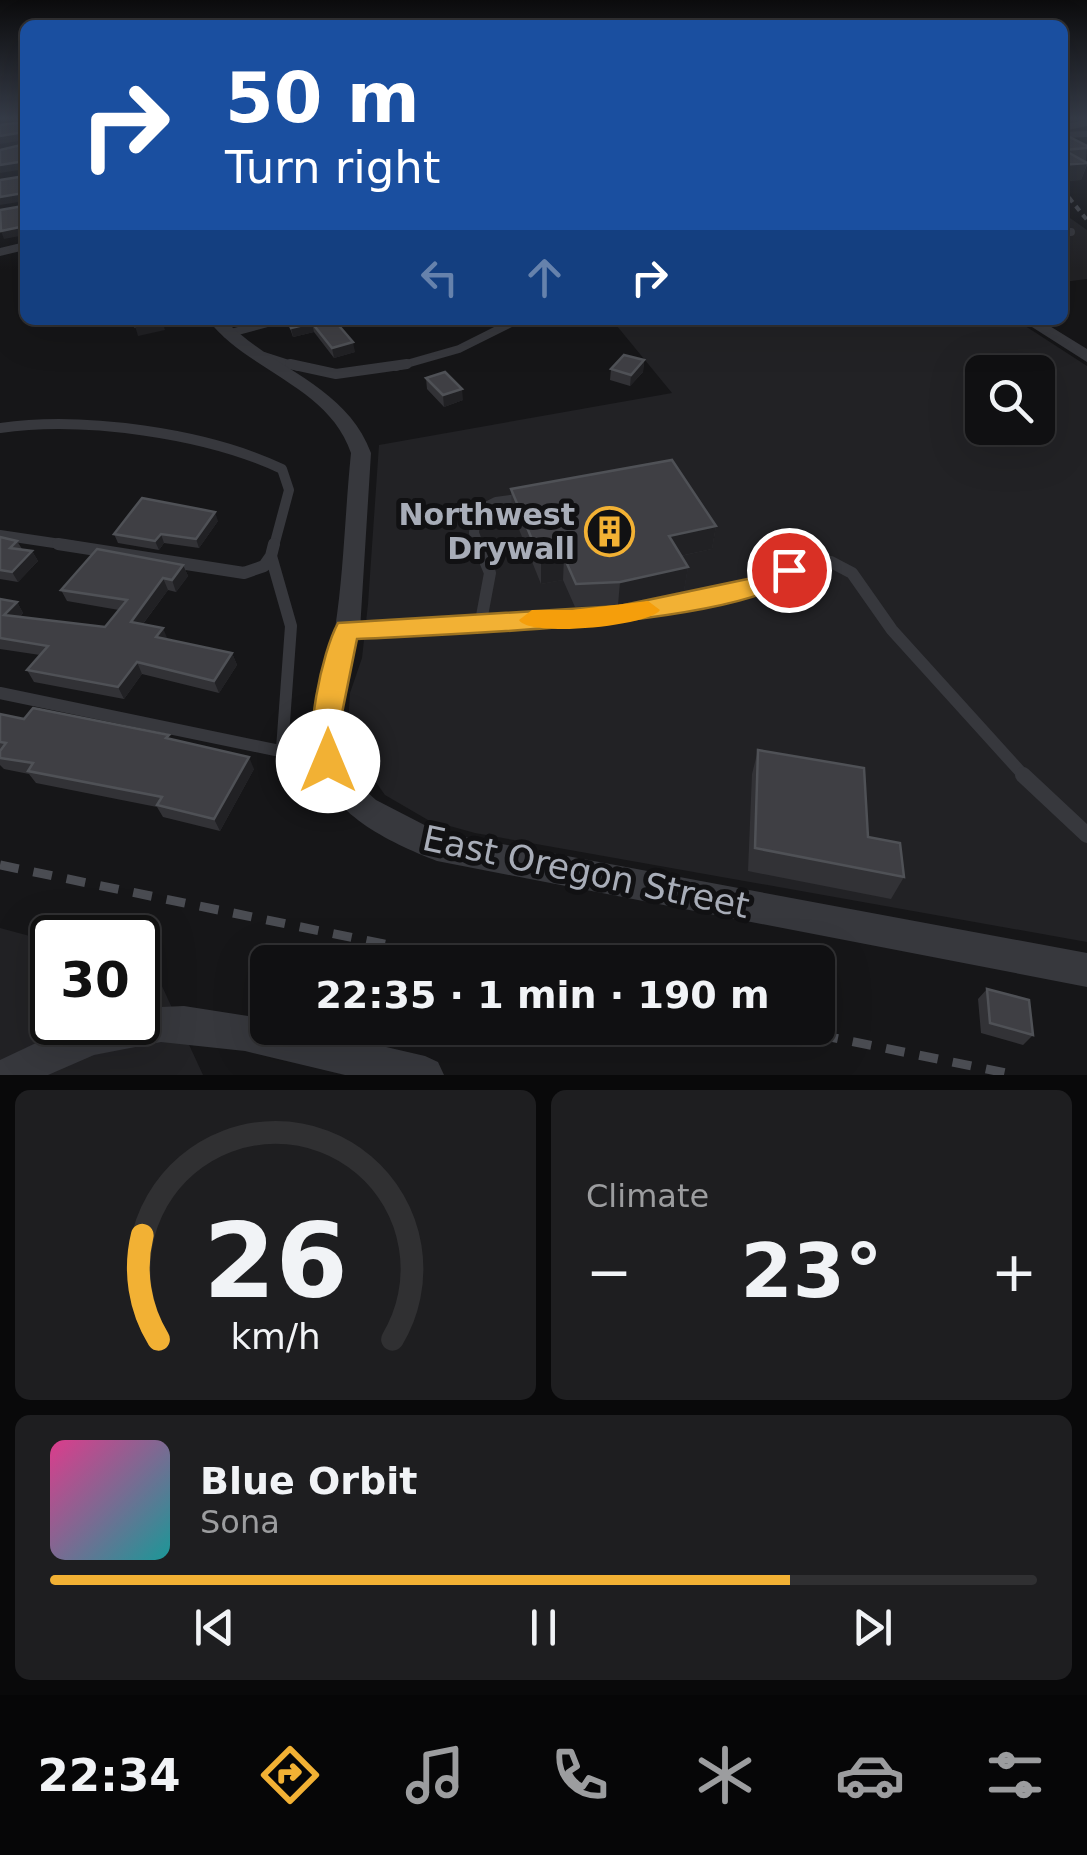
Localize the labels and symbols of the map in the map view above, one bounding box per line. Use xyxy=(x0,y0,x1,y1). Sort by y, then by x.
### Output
place label: Northwest Drywall xyxy=(399,497,575,566)
building icon: Northwest Drywall xyxy=(584,505,636,557)
pin xyxy=(747,528,832,613)
position arrow xyxy=(276,709,380,813)
street label: East Oregon Street xyxy=(419,818,753,926)
speed limit sign: 30 xyxy=(30,915,160,1045)

